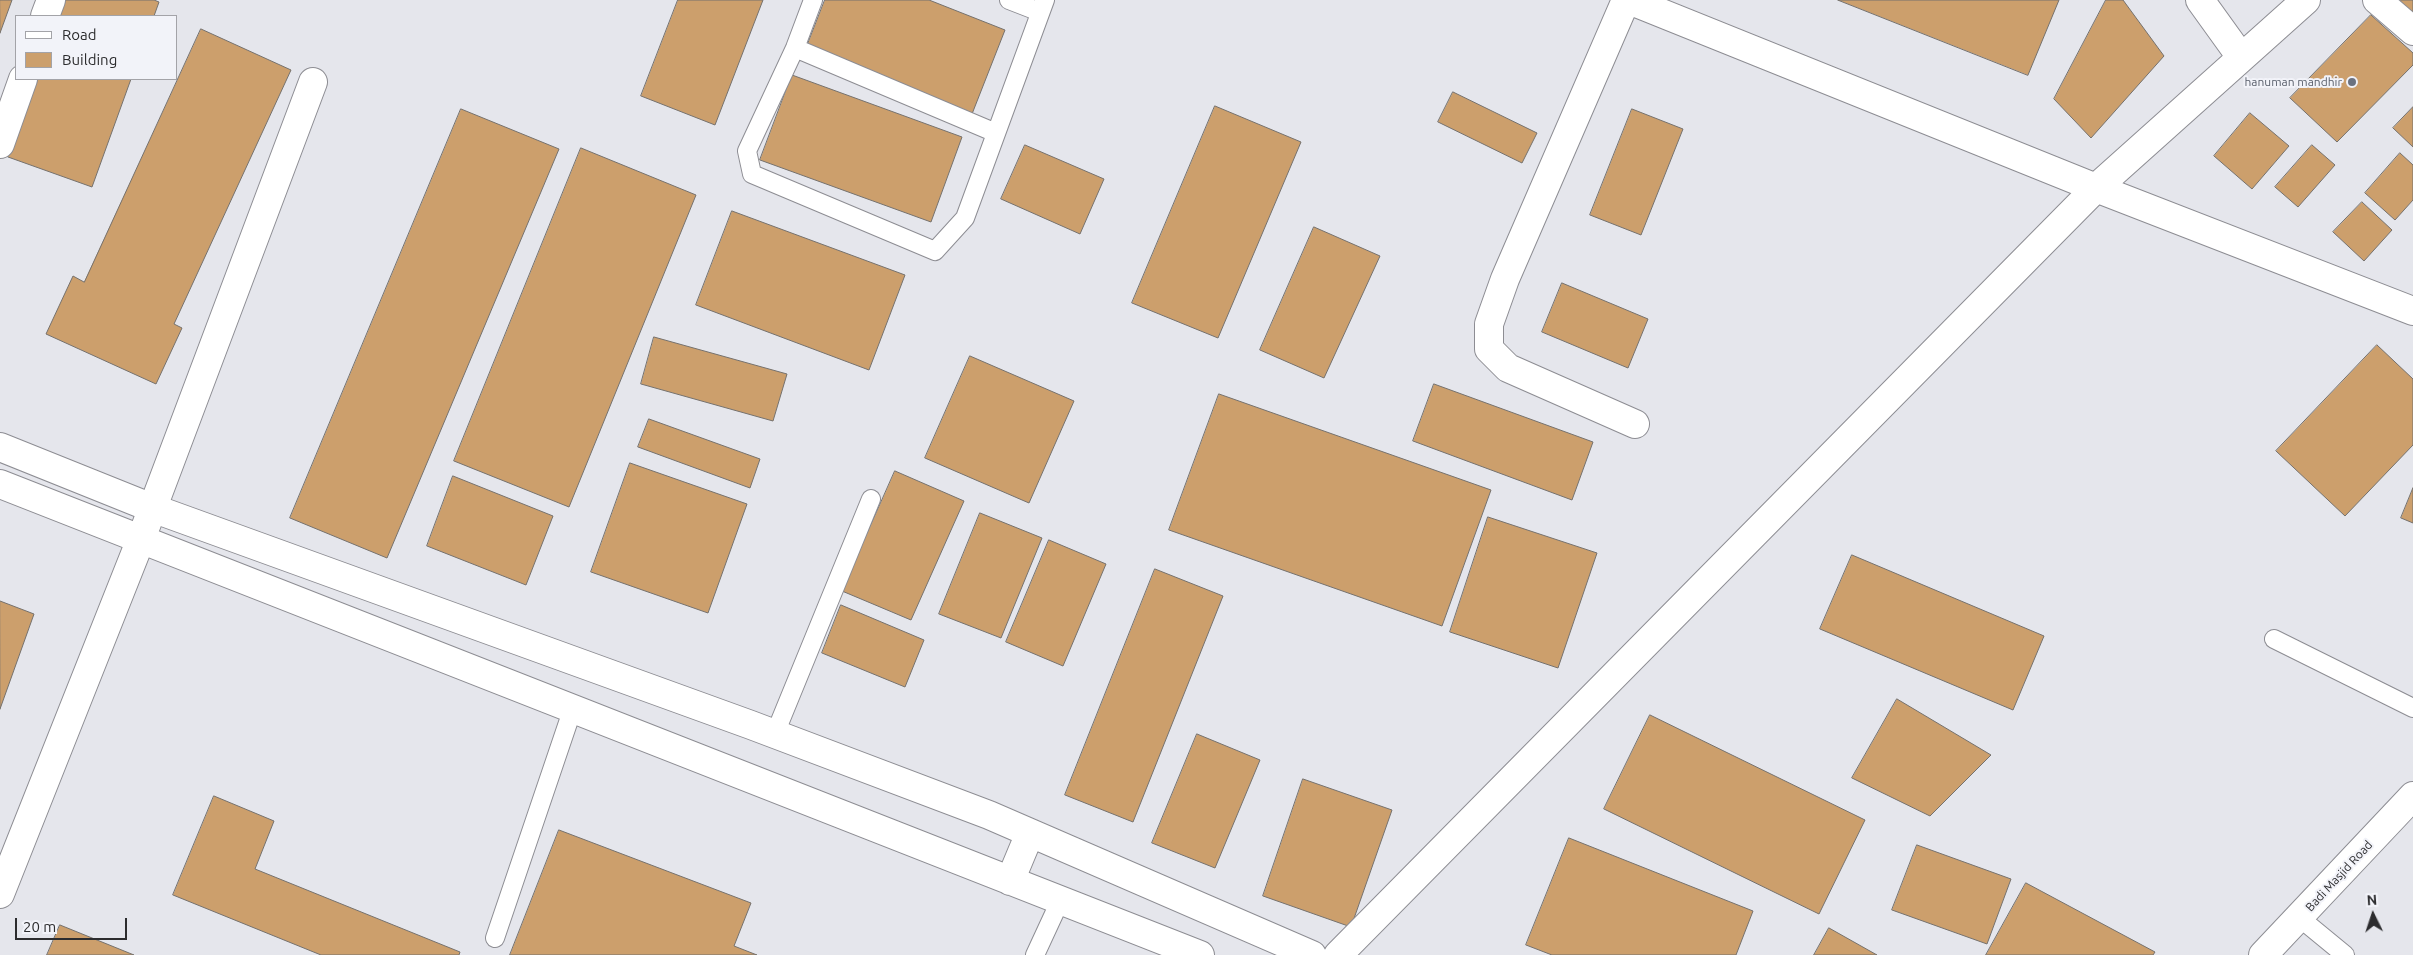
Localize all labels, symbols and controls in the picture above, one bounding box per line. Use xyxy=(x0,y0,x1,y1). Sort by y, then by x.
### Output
legend xyxy=(15,15,178,80)
text: Road xyxy=(62,26,97,43)
text: Building xyxy=(62,51,117,68)
place label: hanuman mandhir xyxy=(2244,75,2342,89)
marker: hanuman mandhir xyxy=(2346,76,2358,88)
street label: Badi Masjid Road xyxy=(2303,838,2375,914)
north arrow xyxy=(2348,890,2398,940)
text: N xyxy=(2366,892,2378,908)
scale bar xyxy=(18,908,130,940)
text: 20 m xyxy=(23,918,56,935)

